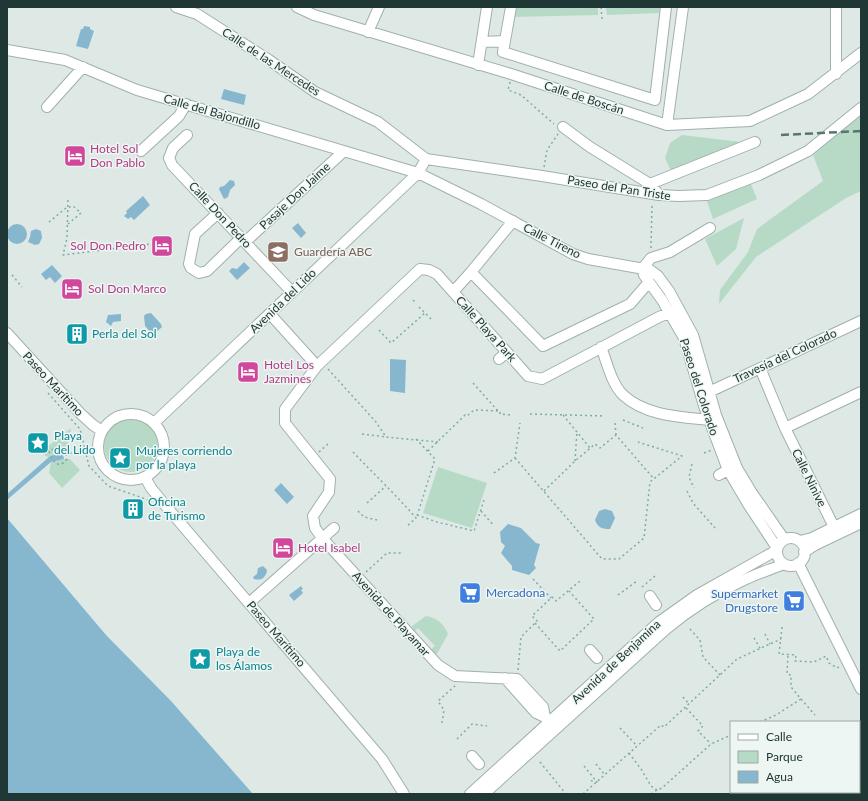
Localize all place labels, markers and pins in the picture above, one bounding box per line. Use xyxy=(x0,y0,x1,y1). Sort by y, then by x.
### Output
place label: Hotel Sol Don Pablo xyxy=(90,141,145,170)
hotel icon: Hotel Sol Don Pablo xyxy=(62,143,88,169)
hotel icon: Sol Don Pedro xyxy=(149,233,175,259)
place label: Sol Don Pedro xyxy=(70,238,146,253)
school or university icon: Guardería ABC xyxy=(265,239,291,265)
place label: Guardería ABC xyxy=(294,244,372,259)
hotel icon: Sol Don Marco xyxy=(59,276,85,302)
place label: Sol Don Marco xyxy=(88,281,166,296)
building icon: Perla del Sol xyxy=(64,321,90,347)
place label: Perla del Sol xyxy=(92,326,157,341)
place label: Hotel Los Jazmines xyxy=(264,357,314,386)
hotel icon: Hotel Los Jazmines xyxy=(235,359,261,385)
place label: Playa del Lido xyxy=(54,428,96,457)
place icon: Playa del Lido xyxy=(25,430,51,456)
place label: Mujeres corriendo por la playa xyxy=(136,443,232,472)
place icon: Mujeres corriendo por la playa xyxy=(107,445,133,471)
place label: Oficina de Turismo xyxy=(148,494,206,523)
building icon: Oficina de Turismo xyxy=(120,496,146,522)
hotel icon: Hotel Isabel xyxy=(270,535,296,561)
place label: Hotel Isabel xyxy=(298,540,360,555)
supermarket icon: Mercadona xyxy=(457,580,483,606)
place label: Mercadona xyxy=(486,585,545,600)
place label: Supermarket Drugstore xyxy=(711,586,779,615)
supermarket icon: Supermarket Drugstore xyxy=(781,588,807,614)
place label: Playa de los Álamos xyxy=(216,644,272,673)
place icon: Playa de los Álamos xyxy=(187,646,213,672)

